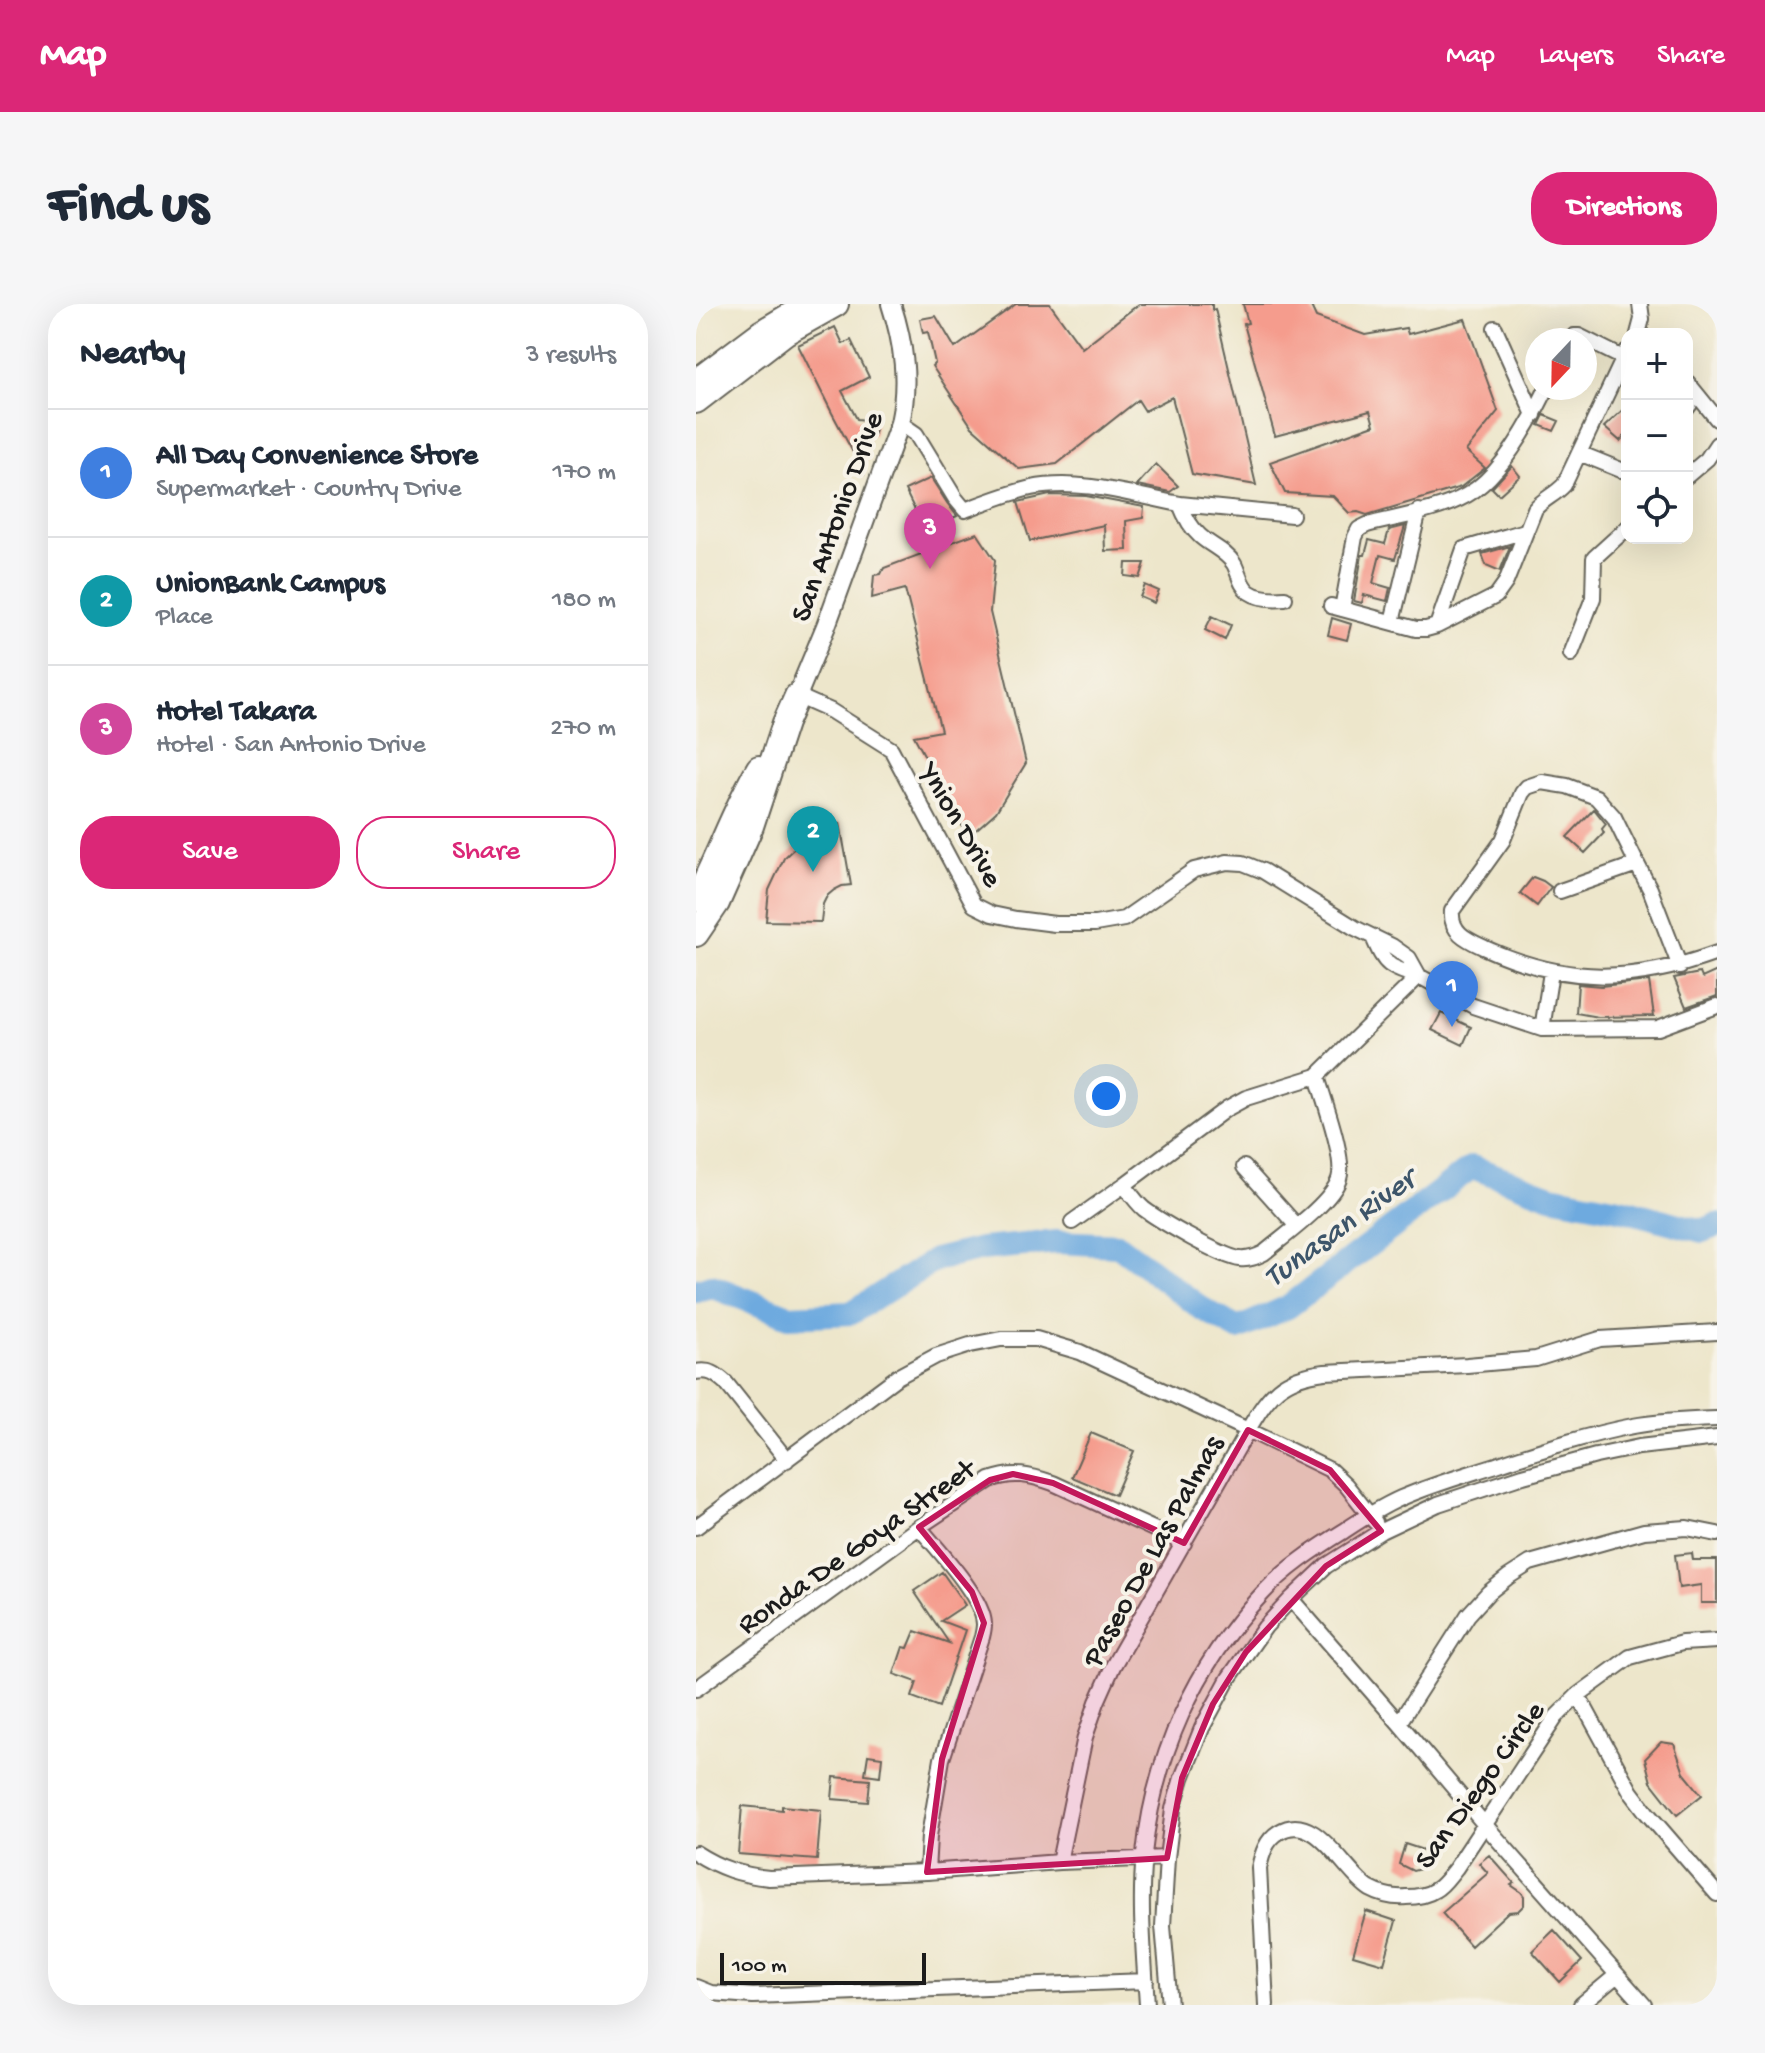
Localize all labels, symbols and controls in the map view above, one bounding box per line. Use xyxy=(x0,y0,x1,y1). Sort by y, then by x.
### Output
text: Map xyxy=(40,34,106,78)
text: Map xyxy=(1446,40,1495,73)
text: Layers xyxy=(1539,40,1613,73)
text: Share xyxy=(1657,40,1725,73)
button: Directions xyxy=(1531,172,1717,245)
text: Find us xyxy=(48,175,208,241)
north arrow xyxy=(1525,328,1597,400)
map controls xyxy=(1621,328,1693,544)
button: + xyxy=(1621,328,1693,400)
text: Nearby xyxy=(80,336,185,376)
text: 3 results xyxy=(526,341,616,372)
button: − xyxy=(1621,400,1693,472)
street label: San Antonio Drive xyxy=(785,407,894,627)
text: All Day Convenience Store xyxy=(156,440,478,475)
text: 1 xyxy=(101,458,111,489)
text: 170 m xyxy=(553,458,616,489)
button: locate xyxy=(1621,472,1693,544)
text: Supermarket · Country Drive xyxy=(156,475,461,506)
pin: 3 xyxy=(904,503,956,569)
text: UnionBank Campus xyxy=(156,568,385,603)
text: 2 xyxy=(100,586,112,617)
text: 180 m xyxy=(552,586,616,617)
text: Place xyxy=(156,603,213,634)
text: Hotel Takara xyxy=(156,696,316,731)
text: 3 xyxy=(99,714,113,745)
text: 270 m xyxy=(550,714,616,745)
text: Hotel · San Antonio Drive xyxy=(156,731,426,762)
street label: Ynion Drive xyxy=(908,756,1009,895)
pin: 2 xyxy=(787,806,839,872)
button: Save xyxy=(80,816,340,889)
button: Share xyxy=(356,816,616,889)
pin: 1 xyxy=(1426,961,1478,1027)
your location xyxy=(1086,1076,1126,1116)
water label: Tunasan River xyxy=(1258,1159,1429,1298)
street label: Paseo De Las Palmas xyxy=(1076,1430,1234,1675)
street label: Ronda De Goya Street xyxy=(732,1452,985,1644)
street label: San Diego Circle xyxy=(1409,1695,1555,1877)
scale bar xyxy=(720,1949,926,1985)
text: 100 m xyxy=(732,1954,787,1980)

